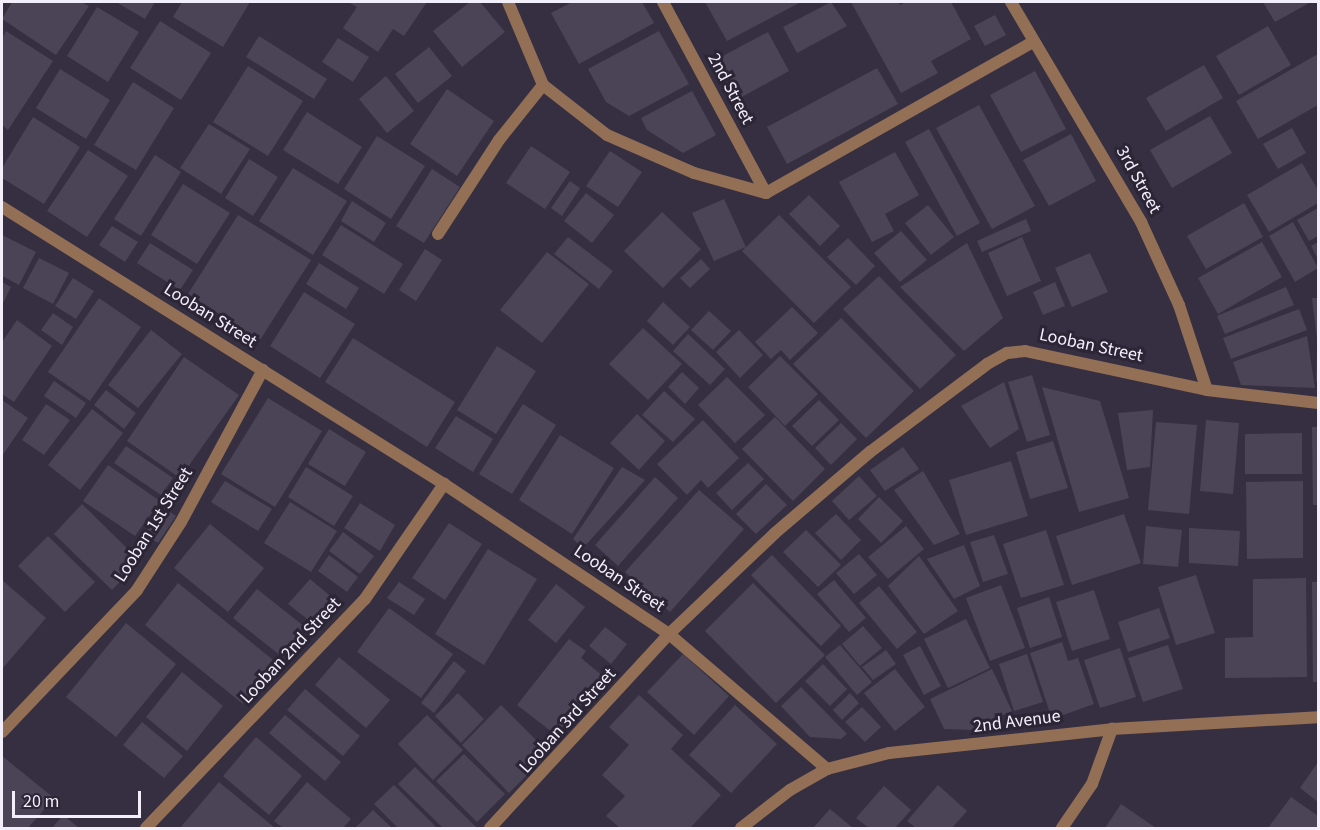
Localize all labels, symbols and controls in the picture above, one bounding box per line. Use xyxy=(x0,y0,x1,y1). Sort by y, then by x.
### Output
street label: 2nd Street xyxy=(702,50,758,128)
street label: 3rd Street xyxy=(1111,143,1165,217)
street label: Looban Street xyxy=(160,279,260,353)
street label: Looban Street xyxy=(1037,324,1145,368)
street label: Looban 1st Street xyxy=(110,464,198,586)
street label: Looban Street xyxy=(569,541,669,617)
street label: Looban 2nd Street xyxy=(236,593,346,709)
street label: Looban 3rd Street xyxy=(515,664,621,778)
street label: 2nd Avenue xyxy=(972,706,1062,738)
scale bar xyxy=(15,779,144,817)
text: 20 m xyxy=(23,789,59,814)

